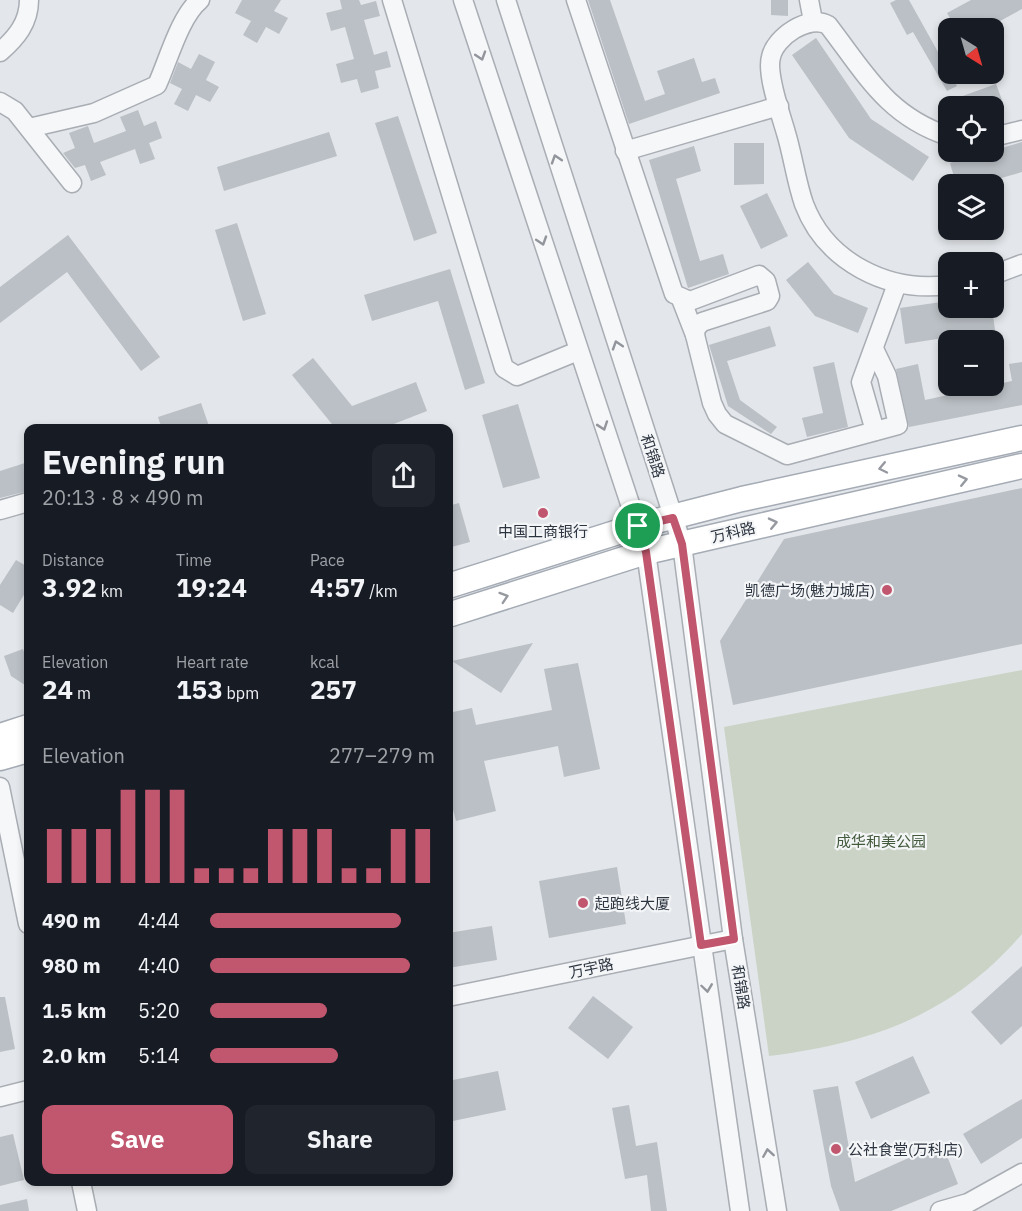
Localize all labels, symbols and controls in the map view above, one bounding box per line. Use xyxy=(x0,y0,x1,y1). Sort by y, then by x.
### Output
north arrow xyxy=(938,18,1004,84)
map controls xyxy=(938,18,1004,396)
one-way arrow xyxy=(474,50,487,61)
button: locate xyxy=(938,96,1004,162)
one-way arrow xyxy=(551,154,564,165)
button: layers xyxy=(938,174,1004,240)
one-way arrow xyxy=(535,235,547,246)
button: + xyxy=(938,252,1004,318)
button: − xyxy=(938,330,1004,396)
one-way arrow xyxy=(611,340,624,351)
one-way arrow xyxy=(596,420,609,431)
street label: 和锦路 xyxy=(637,432,669,480)
text: Evening run xyxy=(42,440,226,483)
button: share xyxy=(372,444,435,507)
one-way arrow xyxy=(878,461,888,474)
one-way arrow xyxy=(958,474,968,487)
text: 20:13 · 8 × 490 m xyxy=(42,484,203,511)
pin xyxy=(612,500,663,551)
marker: 中国工商银行 xyxy=(536,506,550,520)
icon: arrive xyxy=(621,509,654,542)
street label: 万科路 xyxy=(709,518,757,546)
one-way arrow xyxy=(768,518,778,531)
place label: 中国工商银行 xyxy=(498,522,588,541)
text: Distance xyxy=(42,550,104,570)
text: Time xyxy=(176,550,212,570)
text: Pace xyxy=(310,550,345,570)
text: 3.92 xyxy=(42,570,97,604)
text: 19:24 xyxy=(176,570,247,604)
text: 4:57 xyxy=(310,570,365,604)
text: km xyxy=(97,581,123,601)
text: /km xyxy=(365,581,398,601)
place label: 凯德广场(魅力城店) xyxy=(745,581,875,600)
marker: 凯德广场(魅力城店) xyxy=(880,583,894,597)
one-way arrow xyxy=(498,592,509,604)
text: Elevation xyxy=(42,652,108,672)
text: Heart rate xyxy=(176,652,249,672)
text: kcal xyxy=(310,652,339,672)
text: 24 xyxy=(42,672,73,706)
text: 153 xyxy=(176,672,223,706)
text: 257 xyxy=(310,672,357,706)
text: m xyxy=(73,683,91,703)
text: bpm xyxy=(223,683,259,703)
text: Elevation xyxy=(42,742,125,769)
text: 277–279 m xyxy=(329,742,435,769)
park label: 成华和美公园 xyxy=(836,832,926,851)
place label: 起跑线大厦 xyxy=(594,894,670,913)
marker: 起跑线大厦 xyxy=(576,896,590,910)
text: 490 m xyxy=(42,907,101,934)
text: 4:44 xyxy=(138,907,180,934)
text: 980 m xyxy=(42,952,101,979)
text: 4:40 xyxy=(138,952,180,979)
street label: 万宇路 xyxy=(567,954,615,982)
street label: 和锦路 xyxy=(728,963,754,1011)
one-way arrow xyxy=(701,983,713,992)
text: 1.5 km xyxy=(42,997,106,1024)
text: 5:20 xyxy=(138,997,180,1024)
text: 2.0 km xyxy=(42,1042,106,1069)
text: 5:14 xyxy=(138,1042,180,1069)
button: Save xyxy=(42,1105,233,1174)
button: Share xyxy=(245,1105,435,1174)
place label: 公社食堂(万科店) xyxy=(848,1140,963,1159)
marker: 公社食堂(万科店) xyxy=(829,1142,843,1156)
one-way arrow xyxy=(762,1149,775,1159)

